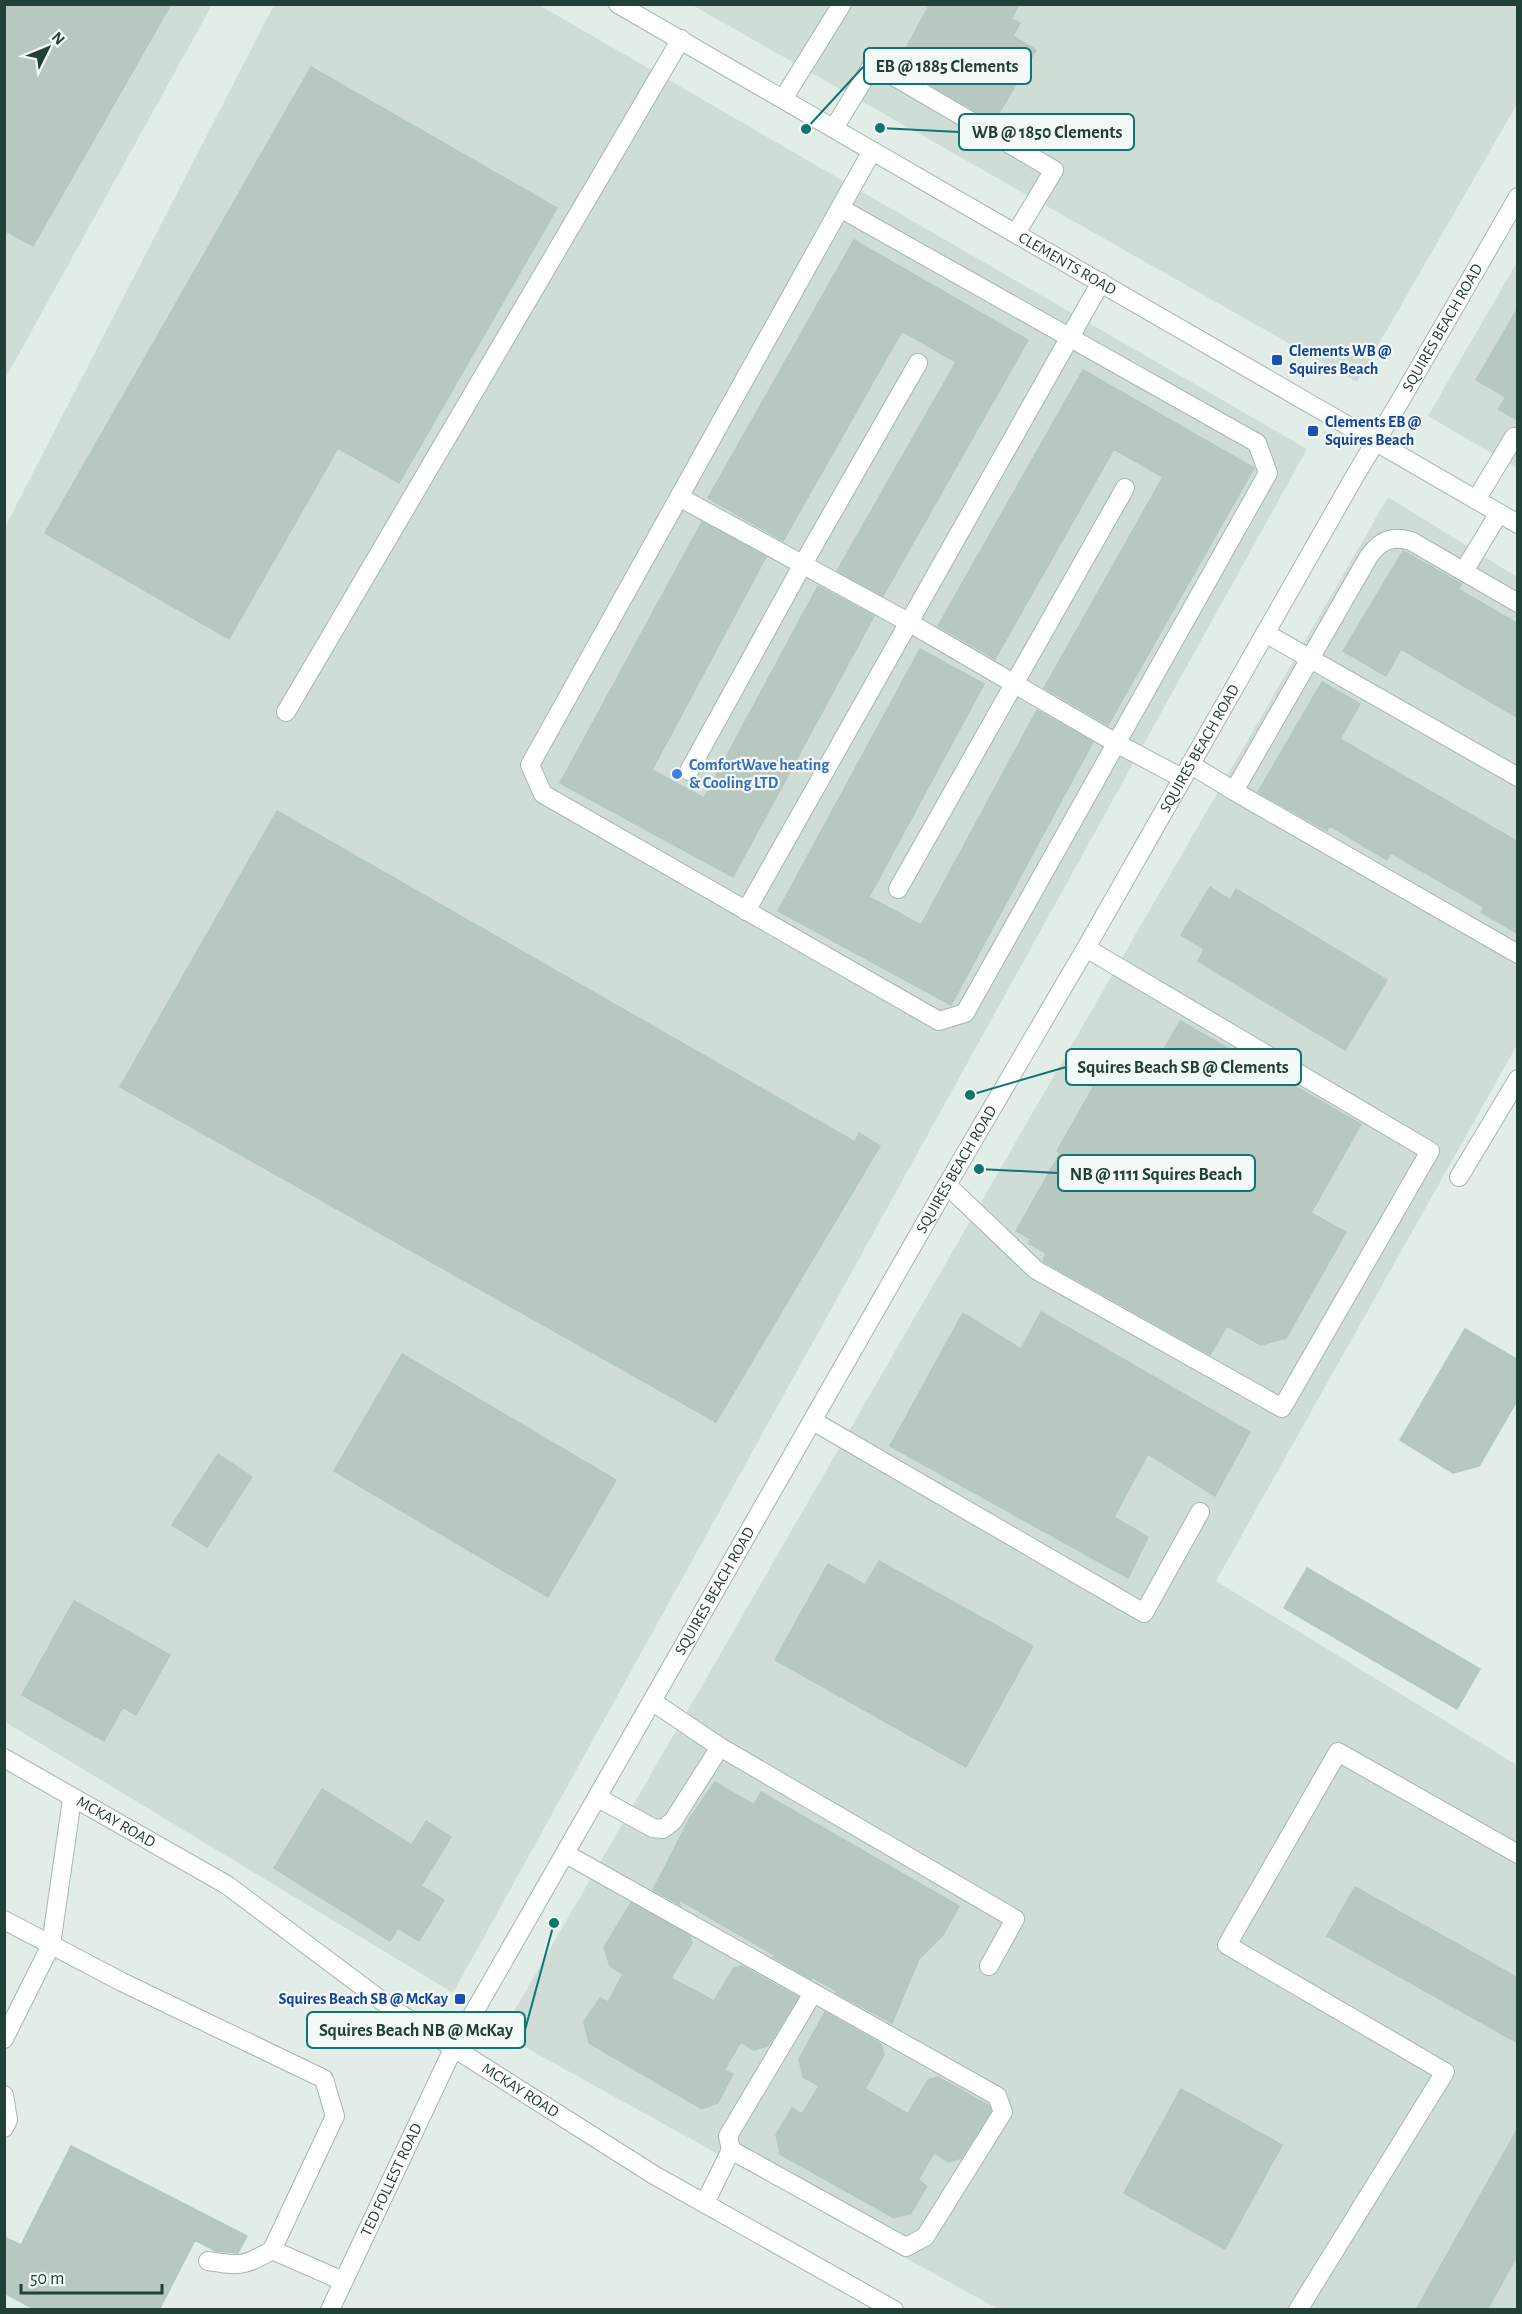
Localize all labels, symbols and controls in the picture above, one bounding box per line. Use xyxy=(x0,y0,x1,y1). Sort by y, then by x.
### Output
north arrow xyxy=(18,18,78,78)
text: N xyxy=(49,29,68,48)
callout: EB @ 1885 Clements xyxy=(864,48,1031,84)
text: EB @ 1885 Clements xyxy=(875,58,1019,76)
callout: WB @ 1850 Clements xyxy=(959,114,1134,150)
text: WB @ 1850 Clements xyxy=(972,124,1122,142)
street label: CLEMENTS ROAD xyxy=(1016,229,1119,298)
street label: SQUIRES BEACH ROAD xyxy=(1399,261,1486,394)
place label: Clements WB @ Squires Beach xyxy=(1289,343,1392,377)
marker: Clements WB @ Squires Beach xyxy=(1270,353,1284,367)
place label: Clements EB @ Squires Beach xyxy=(1325,414,1422,448)
marker: Clements EB @ Squires Beach xyxy=(1306,424,1320,438)
street label: SQUIRES BEACH ROAD xyxy=(1157,682,1242,815)
place label: ComfortWave heating & Cooling LTD xyxy=(689,757,830,791)
marker: ComfortWave heating & Cooling LTD xyxy=(670,767,684,781)
callout: Squires Beach SB @ Clements xyxy=(1066,1049,1301,1085)
text: Squires Beach SB @ Clements xyxy=(1077,1059,1289,1077)
street label: SQUIRES BEACH ROAD xyxy=(913,1103,1000,1236)
callout: NB @ 1111 Squires Beach xyxy=(1058,1155,1255,1191)
text: NB @ 1111 Squires Beach xyxy=(1070,1166,1242,1184)
street label: SQUIRES BEACH ROAD xyxy=(672,1524,758,1658)
street label: MCKAY ROAD xyxy=(74,1793,158,1850)
place label: Squires Beach SB @ McKay xyxy=(279,1991,449,2008)
marker: Squires Beach SB @ McKay xyxy=(453,1992,467,2006)
callout: Squires Beach NB @ McKay xyxy=(307,2012,525,2048)
text: Squires Beach NB @ McKay xyxy=(319,2022,514,2040)
street label: MCKAY ROAD xyxy=(479,2060,562,2120)
street label: TED FOLLEST ROAD xyxy=(358,2121,425,2239)
scale bar xyxy=(21,2257,162,2295)
text: 50 m xyxy=(30,2270,64,2288)

